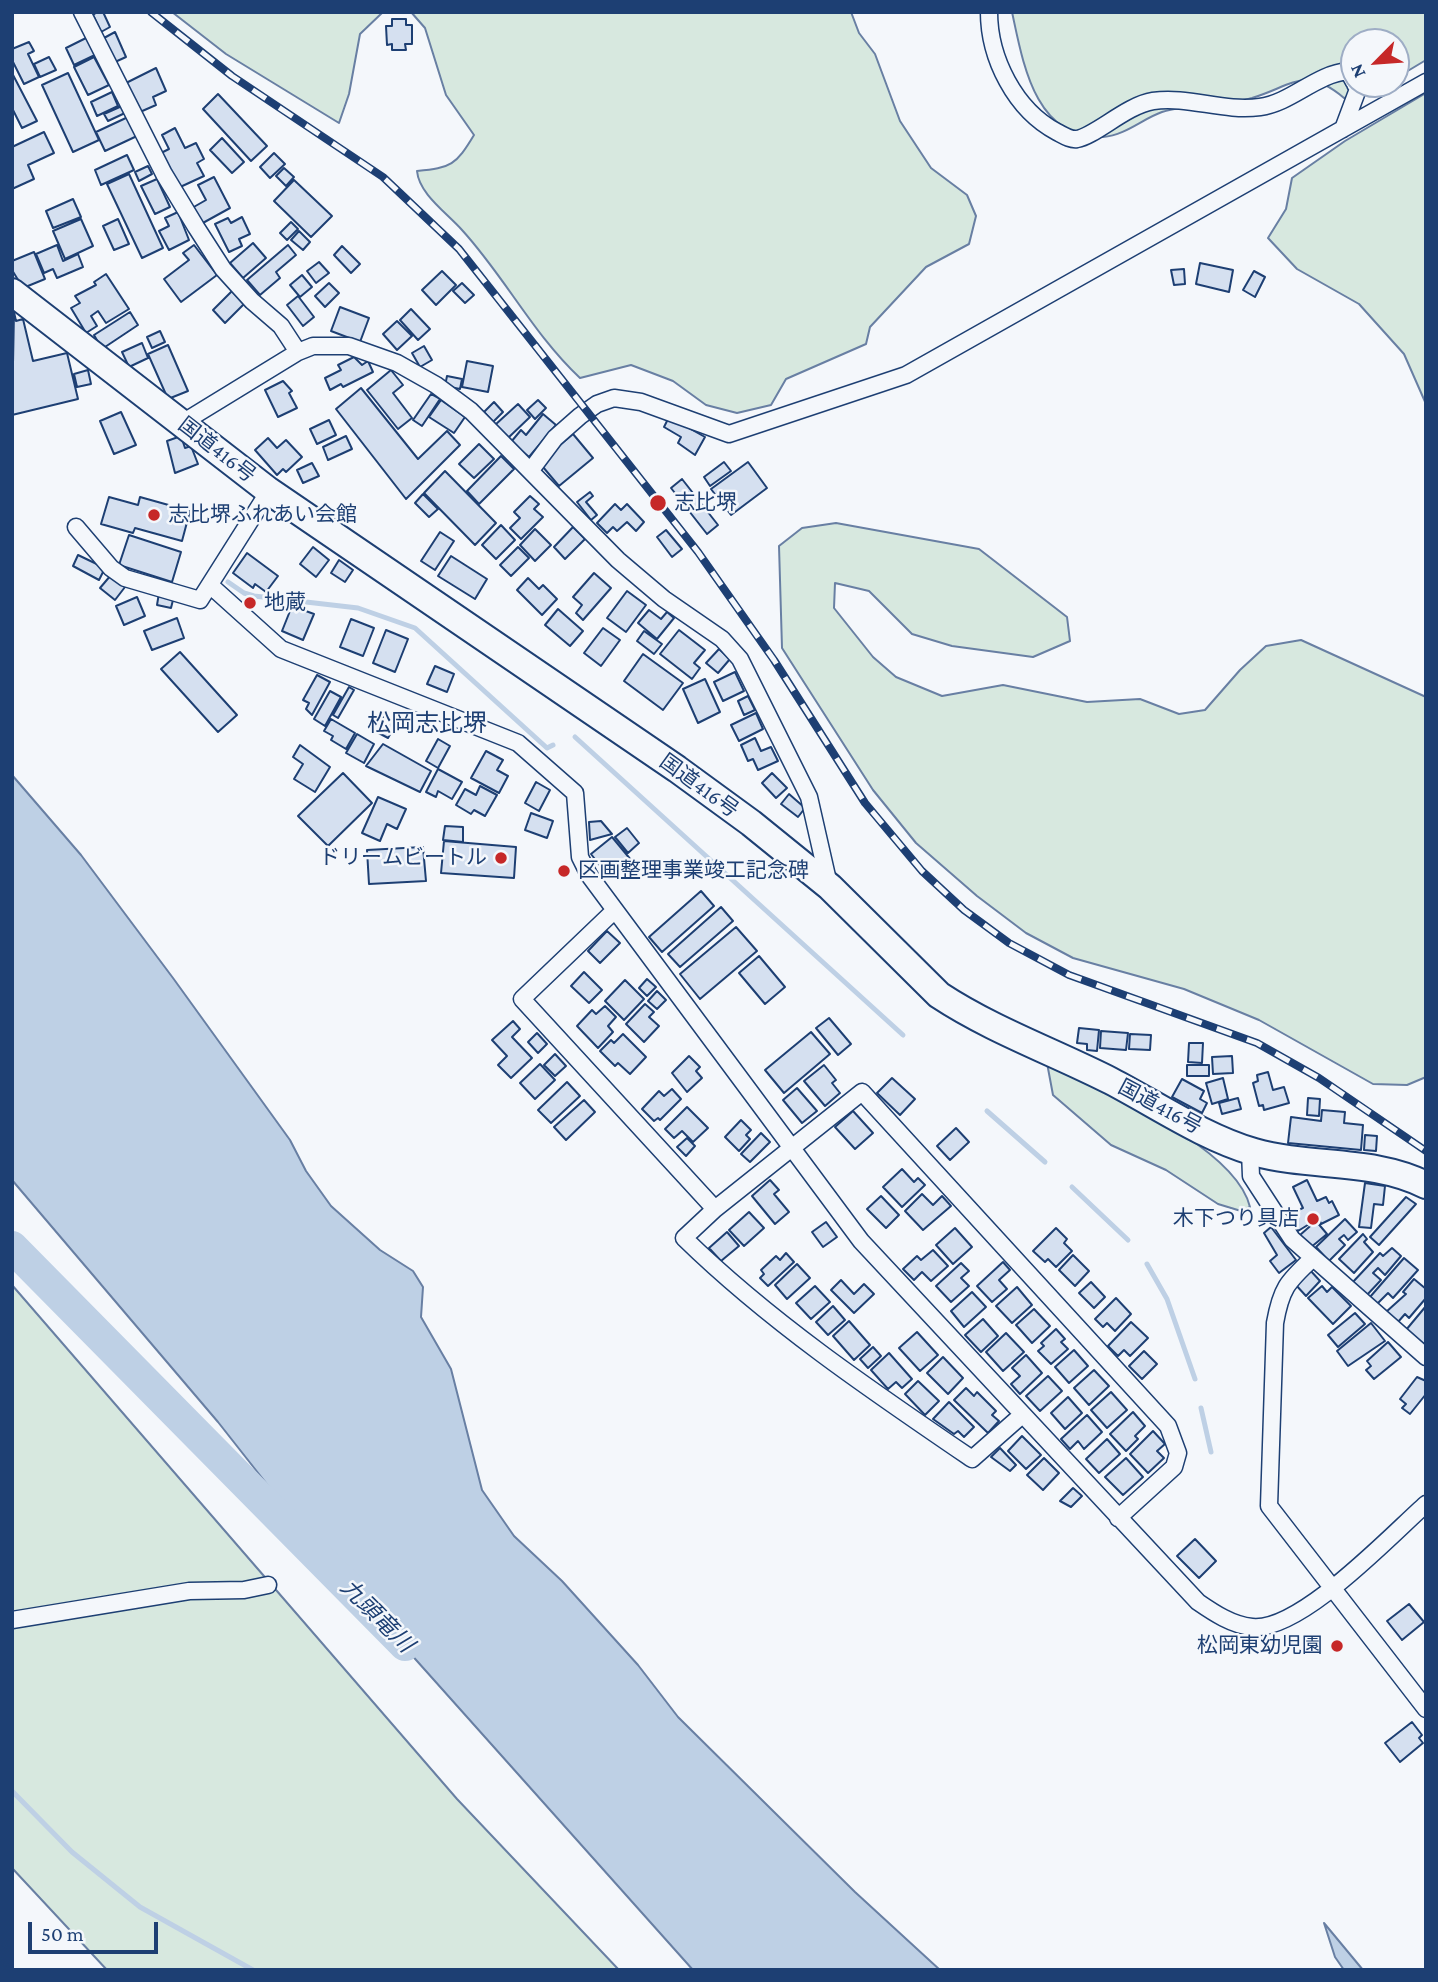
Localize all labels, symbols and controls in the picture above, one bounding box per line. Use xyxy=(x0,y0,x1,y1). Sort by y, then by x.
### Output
north arrow xyxy=(1340,28,1410,98)
text: N xyxy=(1345,61,1370,82)
street label: 国道416号 xyxy=(173,412,261,488)
place label: 志比堺 xyxy=(674,490,737,516)
marker: 志比堺 xyxy=(648,493,668,513)
place label: 志比堺ふれあい会館 xyxy=(168,502,357,528)
marker: 志比堺ふれあい会館 xyxy=(146,507,162,523)
place label: 地蔵 xyxy=(264,590,306,616)
marker: 地蔵 xyxy=(242,595,258,611)
district label: 松岡志比堺 xyxy=(367,710,487,738)
street label: 国道416号 xyxy=(655,749,743,823)
place label: ドリームビートル xyxy=(319,845,487,871)
marker: ドリームビートル xyxy=(493,850,509,866)
place label: 区画整理事業竣工記念碑 xyxy=(578,858,809,884)
marker: 区画整理事業竣工記念碑 xyxy=(556,863,572,879)
street label: 国道416号 xyxy=(1114,1074,1206,1140)
place label: 木下つり具店 xyxy=(1173,1206,1299,1232)
marker: 木下つり具店 xyxy=(1305,1211,1321,1227)
water label: 九頭竜川 xyxy=(335,1574,419,1658)
place label: 松岡東幼児園 xyxy=(1197,1633,1323,1659)
marker: 松岡東幼児園 xyxy=(1329,1638,1345,1654)
scale bar xyxy=(32,1909,161,1953)
text: 50 m xyxy=(41,1922,84,1946)

